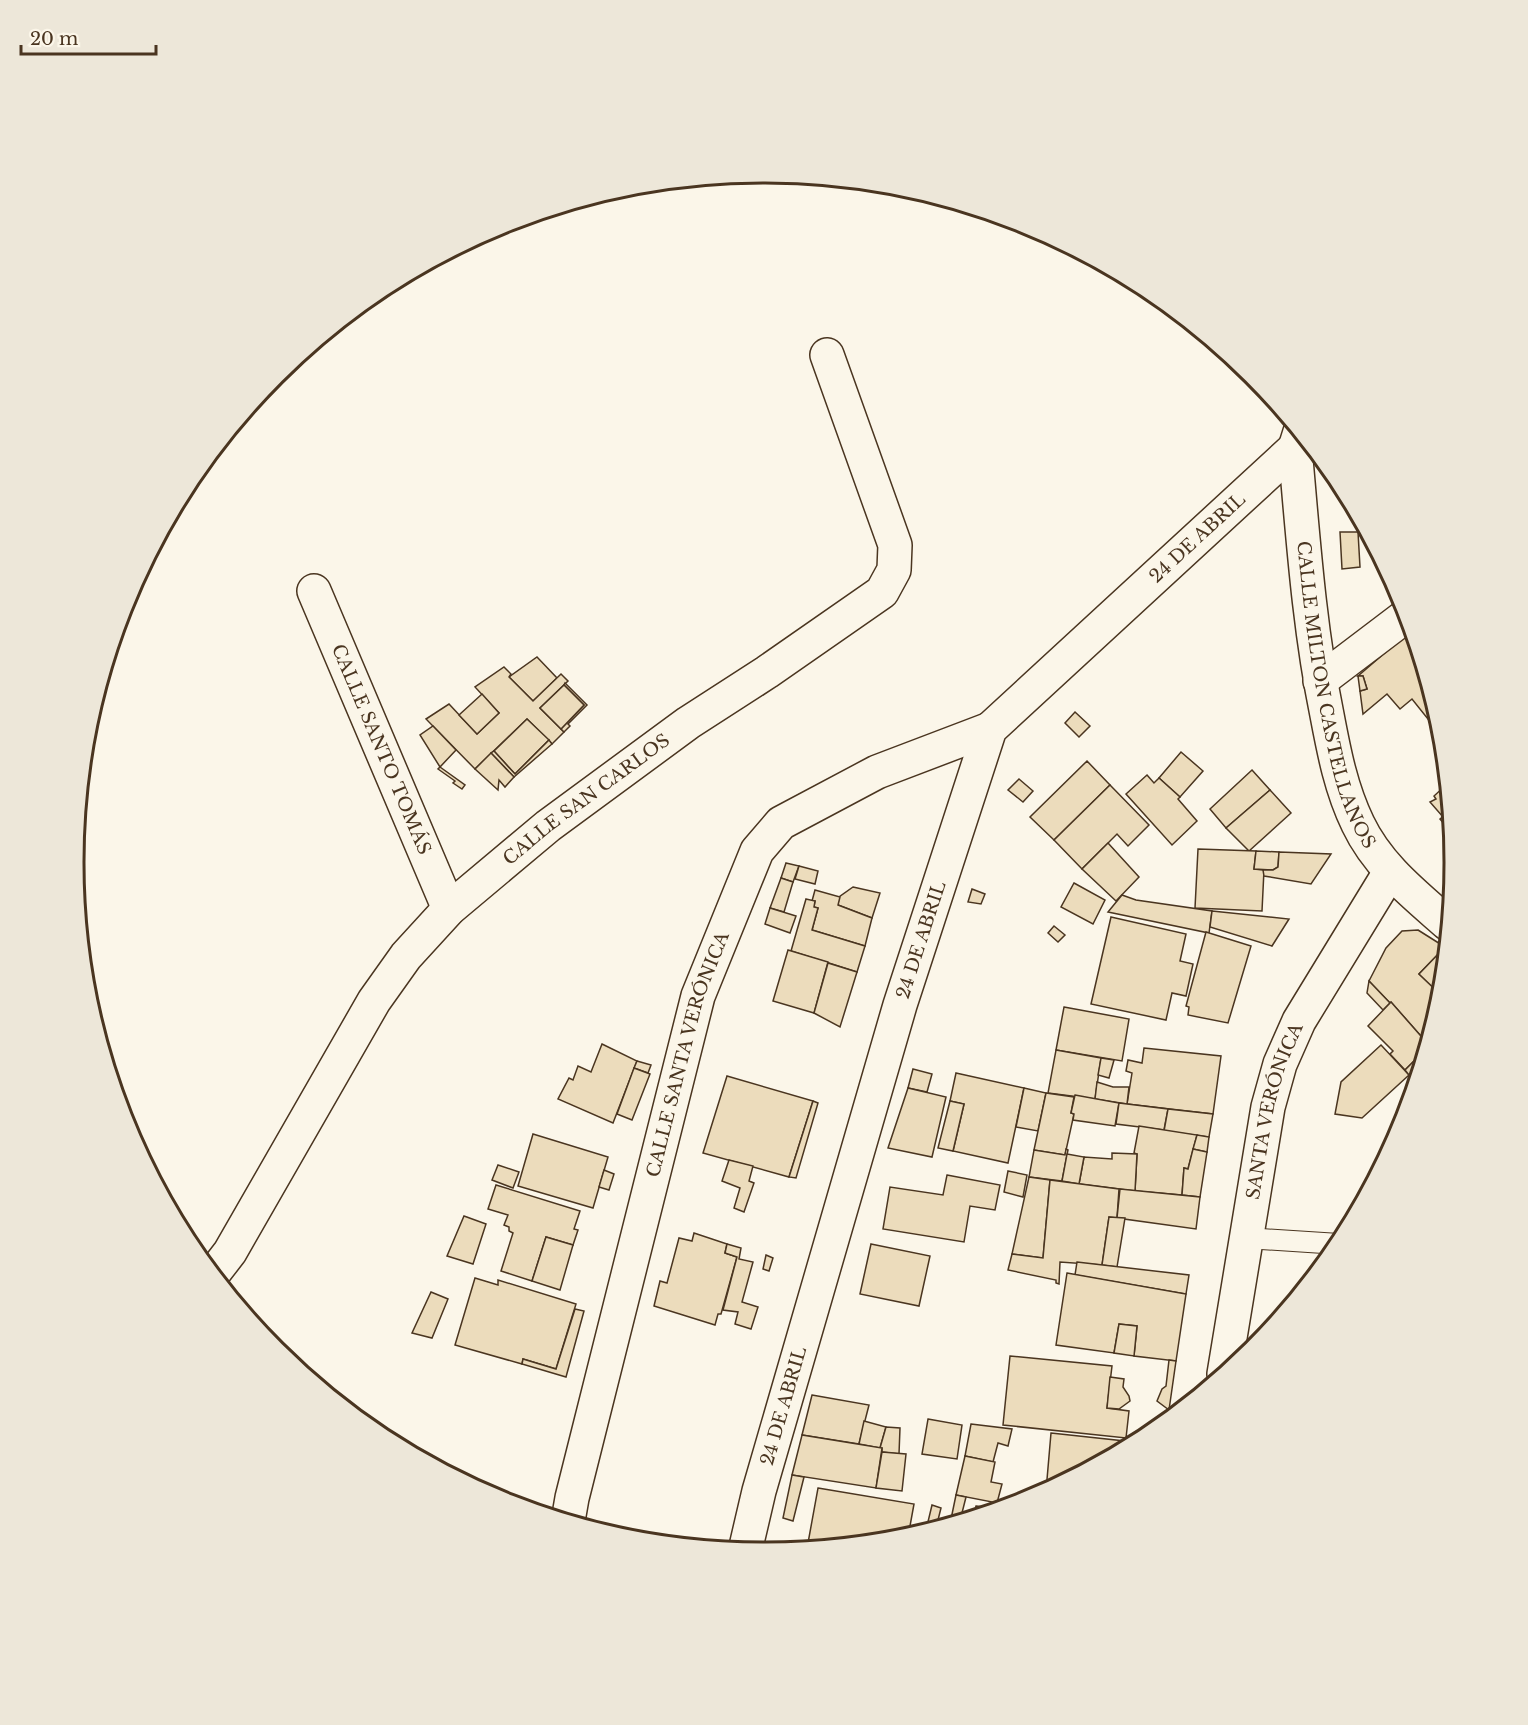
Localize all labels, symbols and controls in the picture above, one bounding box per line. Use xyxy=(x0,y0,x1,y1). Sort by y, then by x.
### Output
scale bar xyxy=(21,18,156,56)
text: 20 m xyxy=(30,28,78,50)
street label: 24 DE ABRIL xyxy=(1145,488,1250,587)
street label: CALLE MILTON CASTELLANOS xyxy=(1292,540,1380,853)
street label: CALLE SANTO TOMÁS xyxy=(327,641,436,858)
street label: CALLE SAN CARLOS xyxy=(499,729,674,870)
street label: 24 DE ABRIL xyxy=(892,878,951,1002)
street label: CALLE SANTA VERÓNICA xyxy=(642,927,734,1179)
street label: SANTA VERÓNICA xyxy=(1242,1019,1308,1201)
street label: 24 DE ABRIL xyxy=(756,1344,811,1468)

